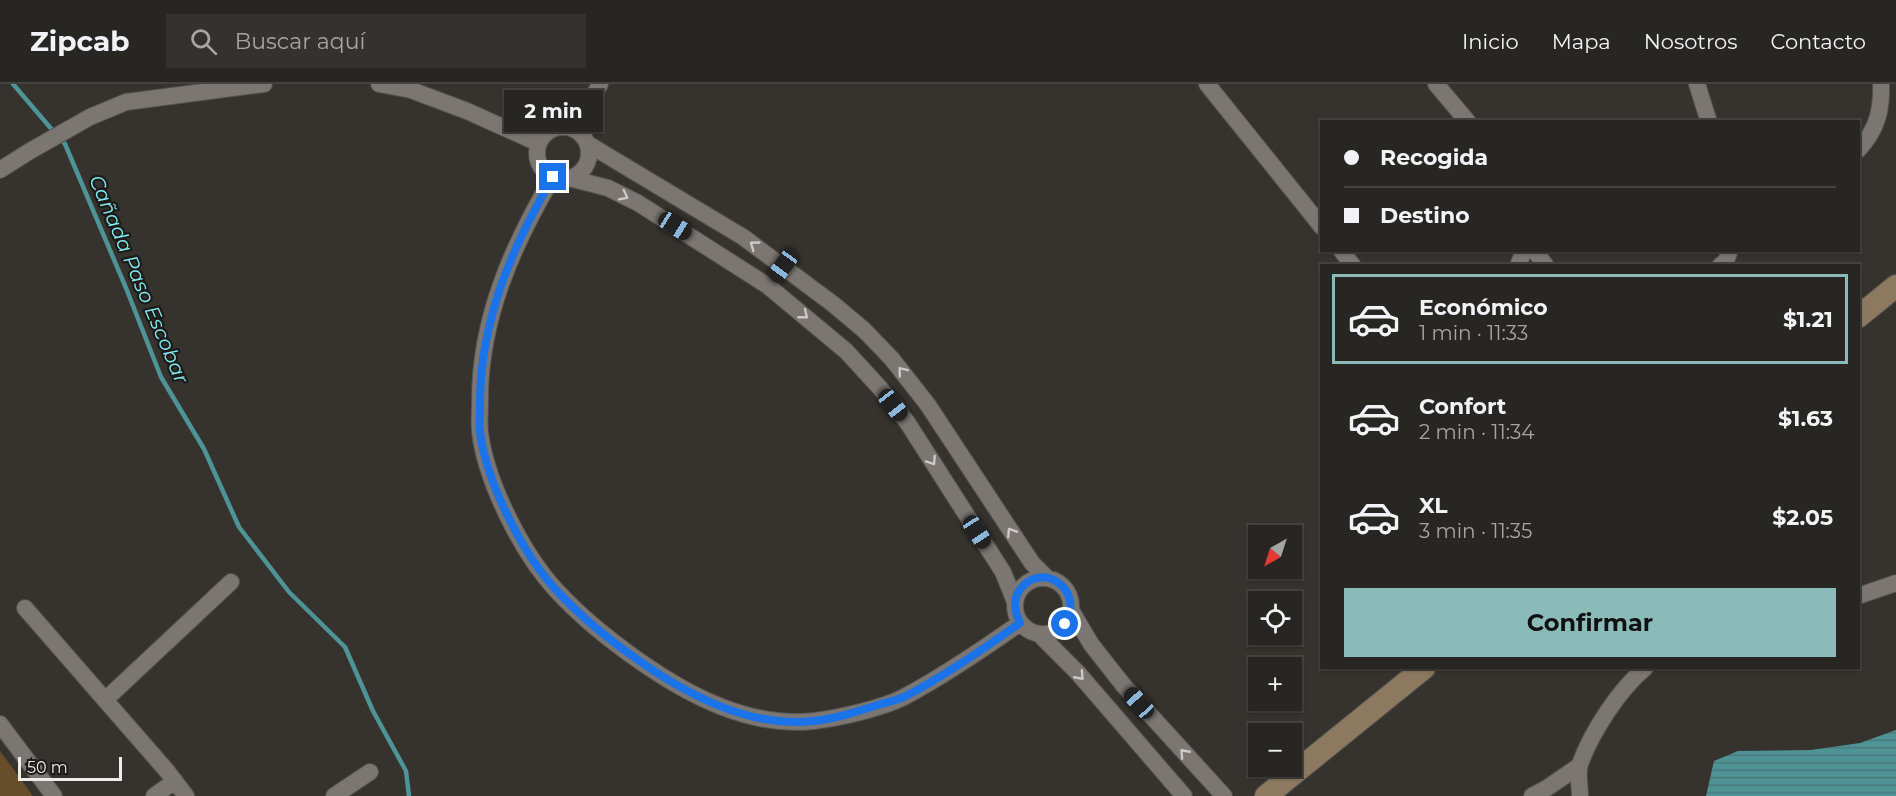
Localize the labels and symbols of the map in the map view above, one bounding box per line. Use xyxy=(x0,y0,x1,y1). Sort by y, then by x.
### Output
callout: 2 min xyxy=(504,90,602,132)
route end xyxy=(539,163,566,190)
water label: Cañada Paso Escobar xyxy=(84,171,194,388)
one-way arrow xyxy=(618,189,628,200)
car xyxy=(655,209,695,243)
one-way arrow xyxy=(749,241,760,252)
car xyxy=(765,246,801,286)
one-way arrow xyxy=(797,308,808,319)
one-way arrow xyxy=(898,367,909,378)
car xyxy=(875,385,911,425)
one-way arrow xyxy=(924,455,936,465)
car xyxy=(960,512,994,552)
north arrow xyxy=(1248,525,1302,579)
one-way arrow xyxy=(1007,528,1018,539)
route start xyxy=(1051,610,1078,637)
one-way arrow xyxy=(1073,669,1084,680)
car xyxy=(1120,684,1158,722)
one-way arrow xyxy=(1180,749,1191,760)
scale bar xyxy=(18,754,122,782)

